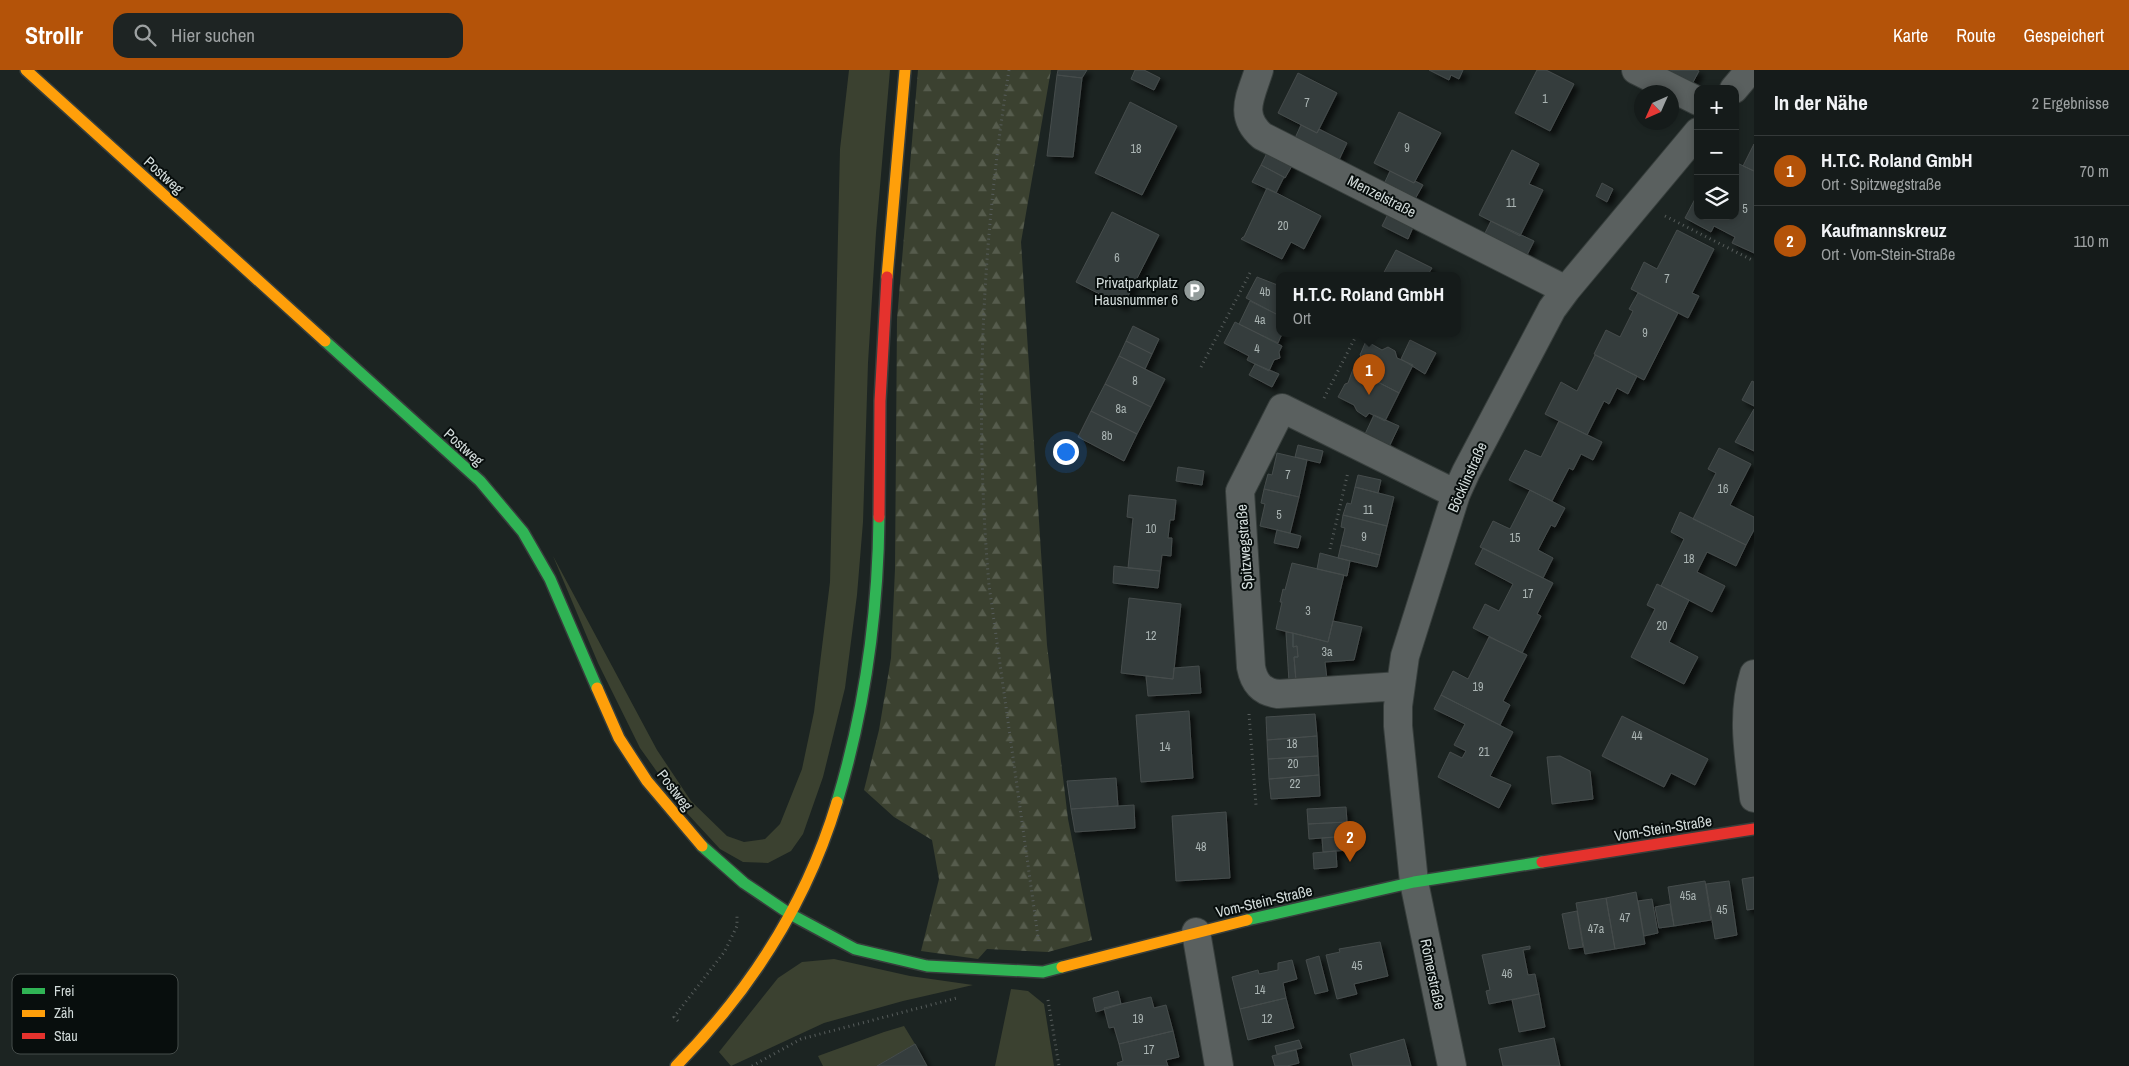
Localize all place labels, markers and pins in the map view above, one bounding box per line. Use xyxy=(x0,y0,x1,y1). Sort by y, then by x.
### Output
place label: Privatparkplatz Hausnummer 6 xyxy=(1094,272,1178,310)
parking icon: Privatparkplatz Hausnummer 6 xyxy=(1182,279,1206,303)
pin: 1 xyxy=(1353,354,1385,395)
pin: 2 xyxy=(1334,821,1366,862)

